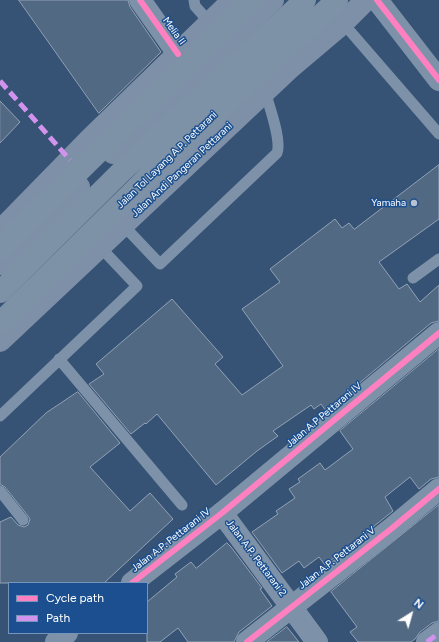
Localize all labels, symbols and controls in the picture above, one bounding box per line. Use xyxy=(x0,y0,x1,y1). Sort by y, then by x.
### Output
street label: Melia II xyxy=(160,15,188,47)
street label: Jalan Tol Layang A.P. Pettarani xyxy=(114,109,220,211)
street label: Jalan Andi Pangeran Pettarani xyxy=(129,120,235,220)
place label: Yamaha xyxy=(371,197,406,209)
marker: Yamaha xyxy=(409,198,419,208)
street label: Jalan A.P Pettarani IV xyxy=(284,380,364,450)
street label: Jalan A.P. Pettarani IV xyxy=(129,505,213,575)
street label: Jalan A.P. Pettarani 2 xyxy=(223,517,289,599)
street label: Jalan A.P. Pettarani V xyxy=(296,524,378,592)
legend xyxy=(8,582,148,634)
text: Cycle path xyxy=(46,591,104,605)
north arrow xyxy=(391,594,431,634)
text: N xyxy=(411,596,426,612)
text: Path xyxy=(46,611,70,625)

